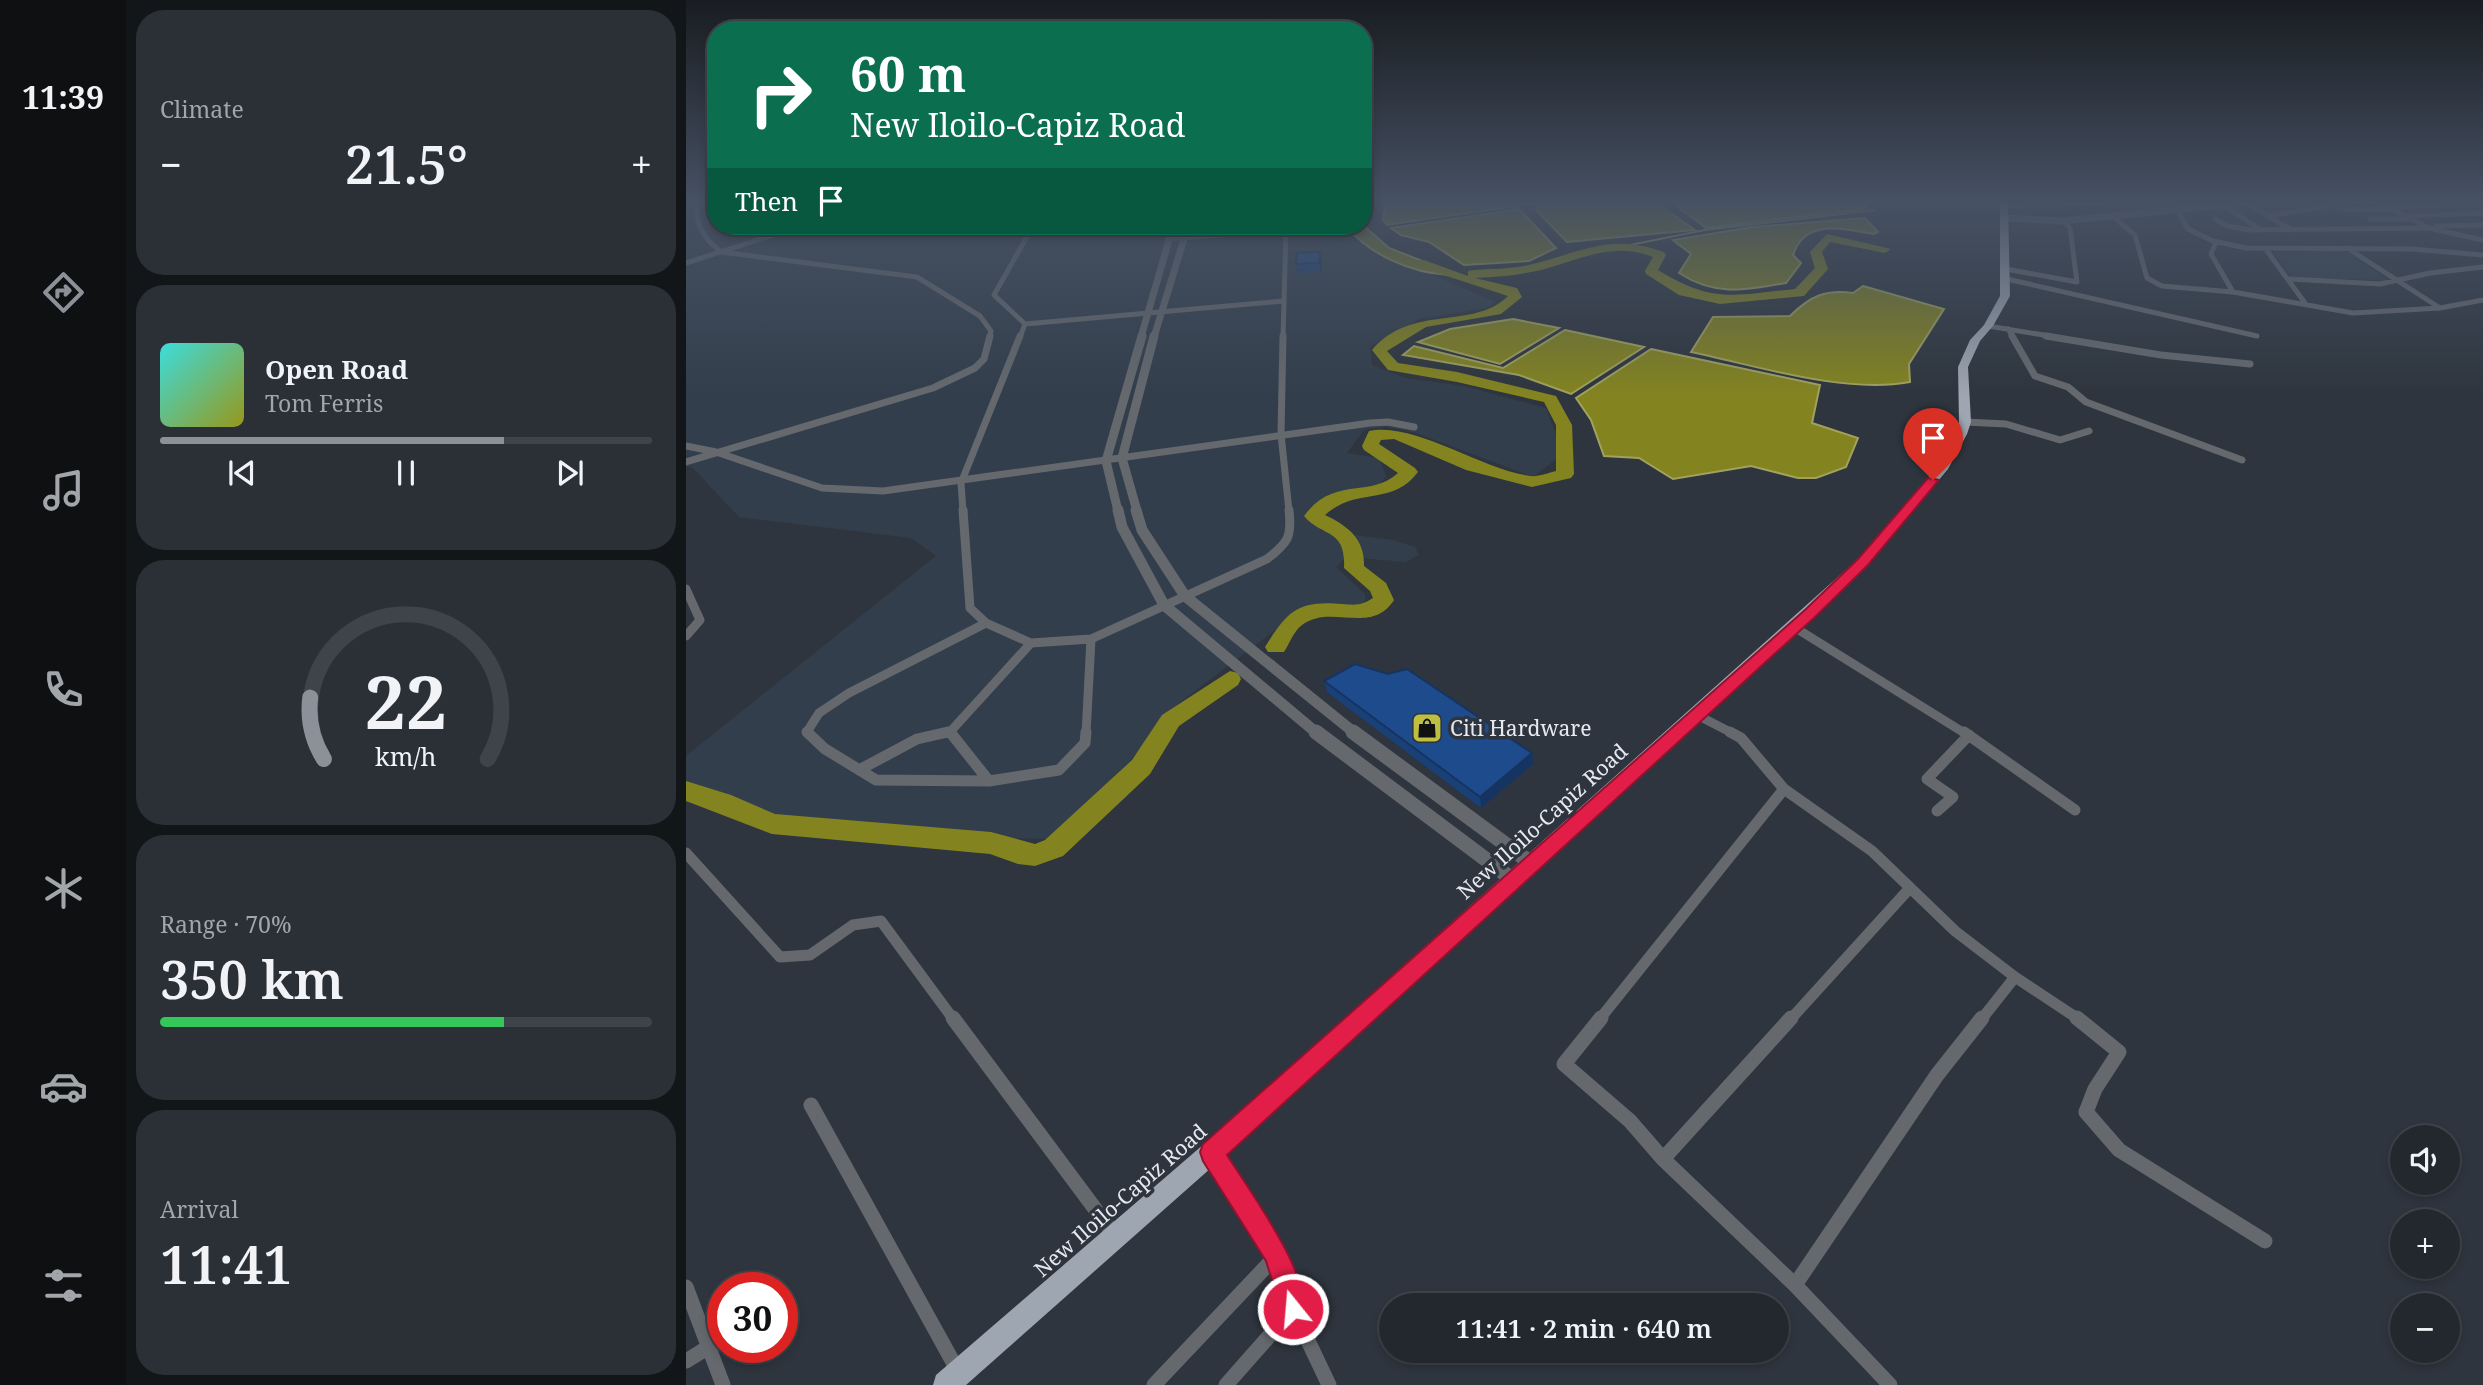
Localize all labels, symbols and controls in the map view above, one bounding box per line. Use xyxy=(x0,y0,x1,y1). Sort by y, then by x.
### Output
text: 60 m xyxy=(850,40,966,106)
icon: right xyxy=(735,49,826,140)
text: 11:39 xyxy=(22,75,104,118)
text: Climate xyxy=(160,93,244,125)
text: New Iloilo-Capiz Road xyxy=(850,103,1185,146)
text: 21.5° xyxy=(345,128,468,199)
text: − xyxy=(160,138,182,190)
text: + xyxy=(631,138,652,190)
icon: arrive xyxy=(812,182,850,220)
text: Then xyxy=(735,183,798,219)
icon: directions xyxy=(39,268,88,317)
text: Open Road xyxy=(265,351,408,387)
text: Tom Ferris xyxy=(265,387,383,419)
pin xyxy=(1903,408,1963,480)
icon: arrive xyxy=(1914,419,1952,457)
icon: previous xyxy=(223,454,261,492)
icon: pause xyxy=(387,454,425,492)
icon: next xyxy=(551,454,589,492)
icon: music xyxy=(39,466,88,515)
text: 22 xyxy=(365,651,447,750)
icon: phone xyxy=(39,665,88,714)
shop icon: Citi Hardware xyxy=(1410,711,1444,745)
place label: Citi Hardware xyxy=(1450,714,1592,742)
street label: New Iloilo-Capiz Road xyxy=(1451,737,1633,905)
text: km/h xyxy=(375,738,437,772)
icon: climate xyxy=(39,864,88,913)
text: Range · 70% xyxy=(160,908,292,940)
text: 350 km xyxy=(160,943,344,1014)
icon: car xyxy=(39,1062,88,1111)
street label: New Iloilo-Capiz Road xyxy=(1028,1117,1212,1283)
map controls xyxy=(2390,1125,2460,1363)
button: sound xyxy=(2390,1125,2460,1195)
text: Arrival xyxy=(160,1193,239,1225)
button: + xyxy=(2390,1209,2460,1279)
text: 11:41 xyxy=(160,1228,293,1299)
icon: filters xyxy=(39,1261,88,1310)
speed limit sign: 30 xyxy=(707,1272,798,1363)
position arrow xyxy=(1256,1272,1330,1346)
button: − xyxy=(2390,1293,2460,1363)
text: 11:41 · 2 min · 640 m xyxy=(1456,1310,1712,1346)

